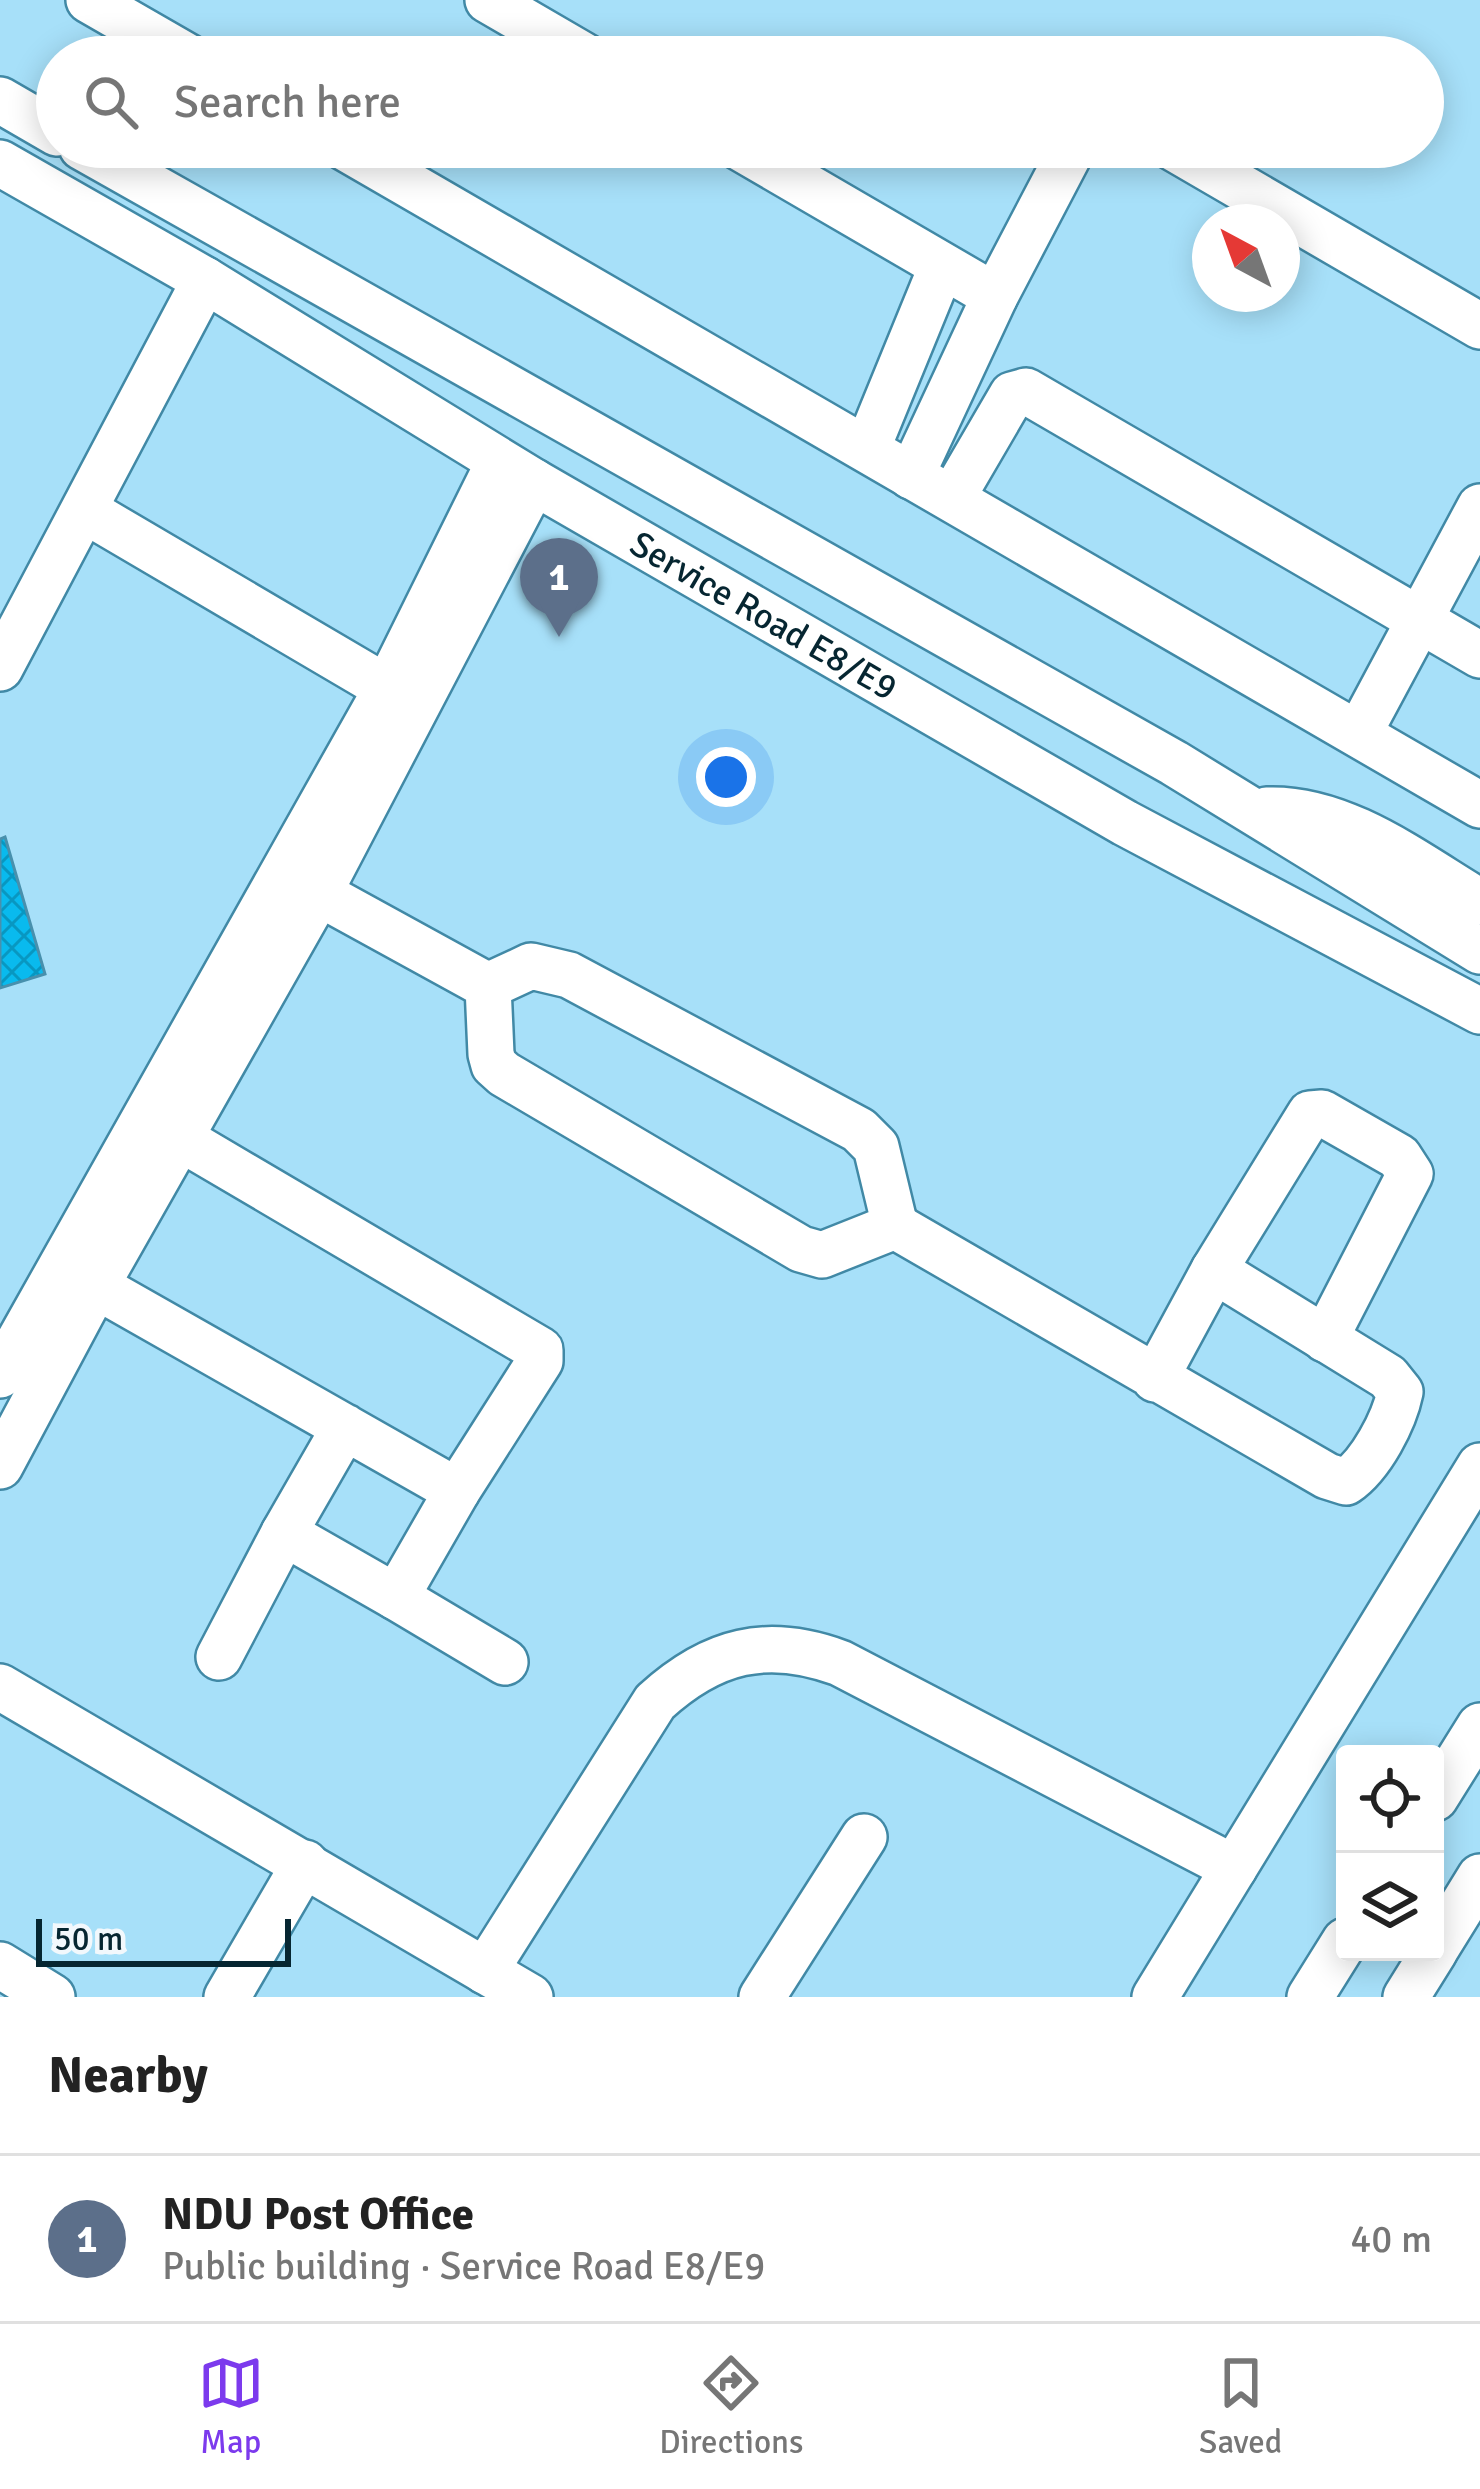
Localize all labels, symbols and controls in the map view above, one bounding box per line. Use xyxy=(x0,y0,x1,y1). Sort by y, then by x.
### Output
search box xyxy=(36,36,1444,168)
icon: search xyxy=(78,69,144,135)
text: Search here xyxy=(174,75,401,130)
north arrow xyxy=(1192,204,1300,312)
street label: Service Road E8/E9 xyxy=(622,522,905,711)
pin: 1 xyxy=(520,538,598,637)
your location xyxy=(696,747,756,807)
map controls xyxy=(1336,1745,1444,1961)
button: locate xyxy=(1336,1745,1444,1853)
button: layers xyxy=(1336,1853,1444,1961)
scale bar xyxy=(36,1913,291,1966)
text: 50 m xyxy=(54,1919,123,1960)
text: Nearby xyxy=(48,2044,208,2107)
text: NDU Post Office xyxy=(162,2187,474,2242)
text: 1 xyxy=(76,2215,98,2263)
text: 40 m xyxy=(1350,2215,1432,2263)
text: Public building · Service Road E8/E9 xyxy=(162,2242,765,2290)
tab: Map xyxy=(198,2350,264,2463)
tab: Directions xyxy=(659,2350,804,2463)
tab: Saved xyxy=(1199,2350,1282,2463)

